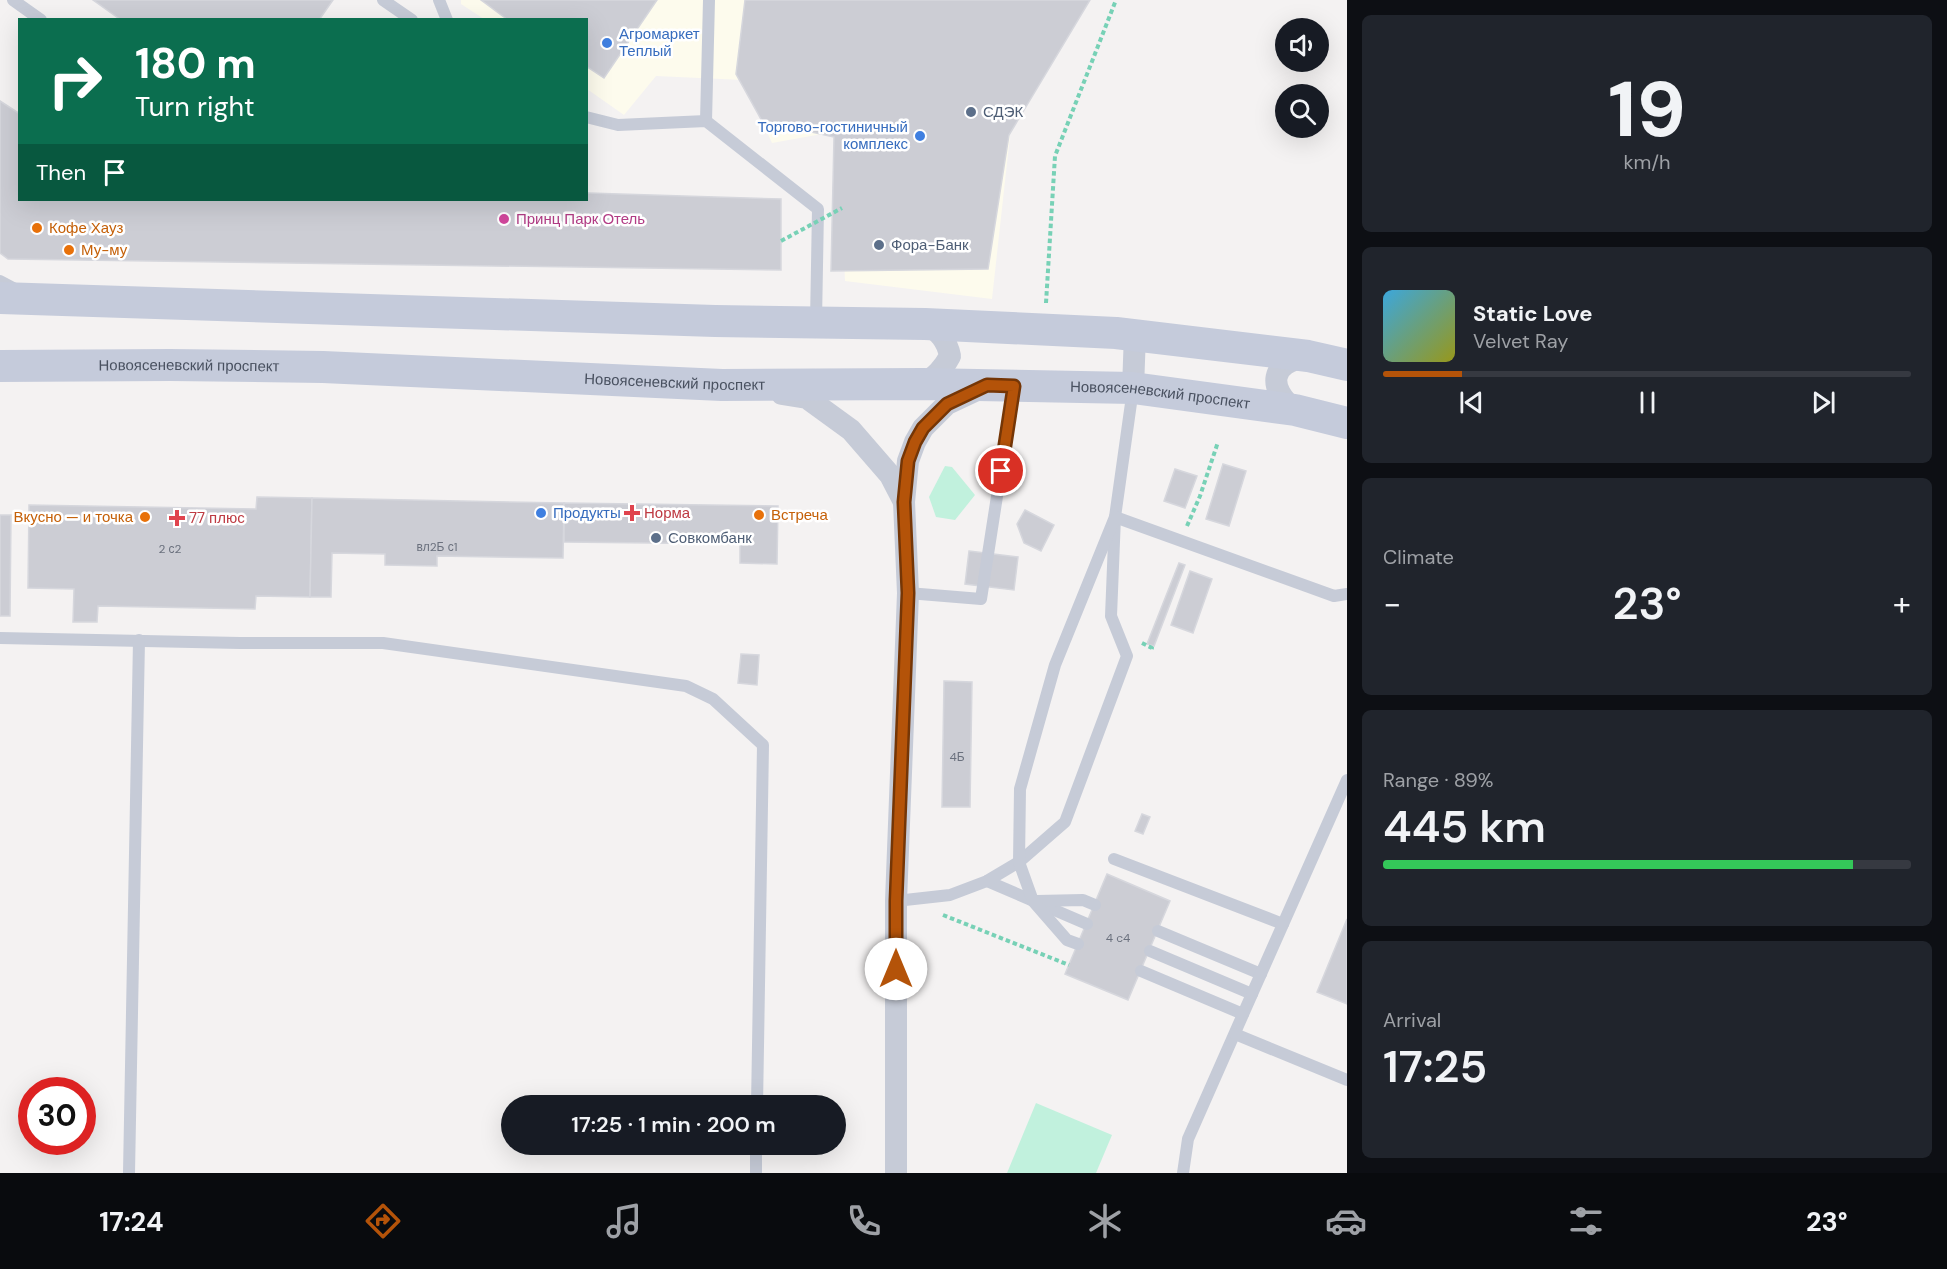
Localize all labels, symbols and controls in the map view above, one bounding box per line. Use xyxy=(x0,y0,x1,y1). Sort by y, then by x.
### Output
map controls xyxy=(1275,18,1329,138)
button: sound xyxy=(1275,18,1329,72)
place label: Агромаркет Теплый xyxy=(619,24,700,61)
text: 180 m xyxy=(135,36,256,91)
marker: Агромаркет Теплый xyxy=(600,36,614,50)
icon: right xyxy=(36,42,114,120)
text: 19 xyxy=(1608,59,1686,160)
button: search xyxy=(1275,84,1329,138)
text: Turn right xyxy=(135,89,255,124)
place label: СДЭК xyxy=(983,102,1023,122)
marker: СДЭК xyxy=(964,105,978,119)
place label: Торгово-гостиничный комплекс xyxy=(757,117,908,154)
marker: Торгово-гостиничный комплекс xyxy=(913,129,927,143)
text: km/h xyxy=(1623,149,1671,175)
icon: arrive xyxy=(98,156,131,189)
text: Then xyxy=(36,158,86,187)
place label: Принц Парк Отель xyxy=(516,209,645,229)
marker: Принц Парк Отель xyxy=(497,212,511,226)
place label: Кофе Хауз xyxy=(49,218,123,238)
marker: Кофе Хауз xyxy=(30,221,44,235)
place label: Фора-Банк xyxy=(891,235,969,255)
marker: Фора-Банк xyxy=(872,238,886,252)
place label: Му-му xyxy=(81,240,128,260)
marker: Му-му xyxy=(62,243,76,257)
text: Static Love xyxy=(1473,299,1593,328)
text: Velvet Ray xyxy=(1473,328,1568,354)
street label: Новоясеневский проспект xyxy=(98,355,280,376)
street label: Новоясеневский проспект xyxy=(584,369,765,395)
street label: Новоясеневский проспект xyxy=(1070,377,1251,414)
icon: previous xyxy=(1455,386,1488,419)
icon: pause xyxy=(1631,386,1664,419)
icon: next xyxy=(1807,386,1840,419)
pin xyxy=(975,445,1026,496)
icon: arrive xyxy=(984,454,1017,487)
place label: Продукты xyxy=(553,503,621,523)
place label: Норма xyxy=(644,503,691,523)
place label: Встреча xyxy=(771,505,828,525)
marker: Продукты xyxy=(534,506,548,520)
marker: Норма xyxy=(625,506,639,520)
place label: Вкусно — и точка xyxy=(14,507,134,527)
place label: 77 плюс xyxy=(189,508,245,528)
marker: Встреча xyxy=(752,508,766,522)
marker: Вкусно — и точка xyxy=(138,510,152,524)
marker: 77 плюс xyxy=(170,511,184,525)
place label: Совкомбанк xyxy=(668,528,752,548)
marker: Совкомбанк xyxy=(649,531,663,545)
house number: вл2Б с1 xyxy=(417,539,457,555)
house number: 2 с2 xyxy=(158,541,182,557)
text: Climate xyxy=(1383,544,1454,570)
text: 23° xyxy=(1613,574,1682,633)
text: − xyxy=(1383,582,1401,625)
text: + xyxy=(1893,582,1911,625)
house number: 4Б xyxy=(949,749,965,765)
text: Range · 89% xyxy=(1383,767,1494,793)
text: 445 km xyxy=(1383,797,1546,856)
house number: 4 c4 xyxy=(1106,930,1130,946)
position arrow xyxy=(864,937,928,1001)
text: Arrival xyxy=(1383,1007,1441,1033)
text: 17:25 xyxy=(1383,1037,1487,1096)
speed limit sign: 30 xyxy=(18,1077,96,1155)
text: 17:25 · 1 min · 200 m xyxy=(571,1110,776,1139)
icon: directions xyxy=(362,1200,404,1242)
icon: music xyxy=(603,1200,645,1242)
icon: phone xyxy=(843,1200,885,1242)
icon: climate xyxy=(1084,1200,1126,1242)
icon: car xyxy=(1325,1200,1367,1242)
icon: filters xyxy=(1565,1200,1607,1242)
text: 17:24 xyxy=(99,1204,163,1239)
text: 23° xyxy=(1806,1204,1848,1239)

